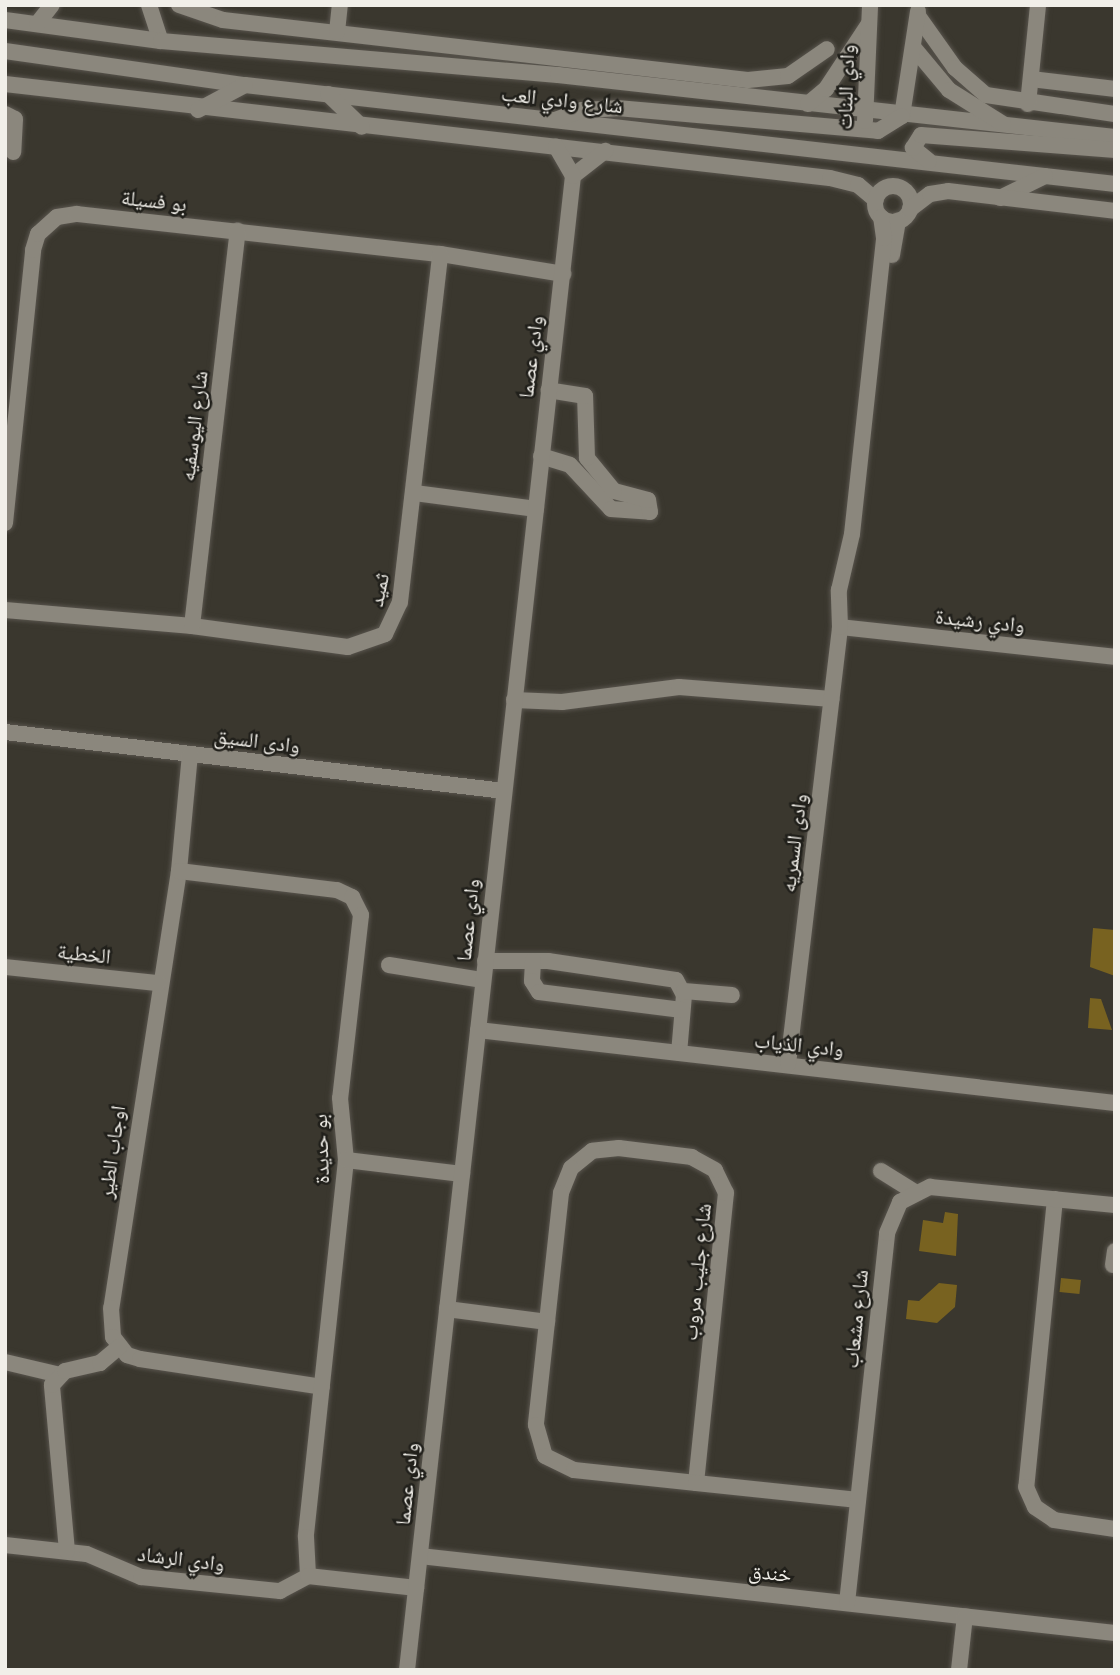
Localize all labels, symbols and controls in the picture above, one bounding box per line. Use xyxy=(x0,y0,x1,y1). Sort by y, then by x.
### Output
street label: وادي البنات xyxy=(832,44,860,130)
street label: شارع وادي العب xyxy=(500,81,624,119)
street label: بو فسيلة xyxy=(120,185,188,217)
street label: وادي عصما xyxy=(513,314,549,400)
street label: شارع اليوسفيه xyxy=(175,369,213,483)
street label: ثميد xyxy=(363,571,395,609)
street label: وادي رشيدة xyxy=(934,604,1026,638)
street label: وادى السيق xyxy=(213,723,301,759)
street label: وادى السمريه xyxy=(775,792,813,894)
street label: وادي عصما xyxy=(451,878,485,962)
street label: الخطية xyxy=(56,939,112,969)
street label: وادي الذياب xyxy=(753,1028,845,1062)
street label: اوجاب الطير xyxy=(93,1104,131,1200)
street label: بو حديدة xyxy=(307,1114,335,1184)
street label: شارع جليب مروب xyxy=(677,1202,717,1342)
street label: شارع مشعاب xyxy=(838,1268,874,1370)
street label: وادي عصما xyxy=(390,1442,424,1526)
street label: وادي الرشاد xyxy=(136,1541,226,1577)
street label: خندق xyxy=(747,1558,793,1588)

